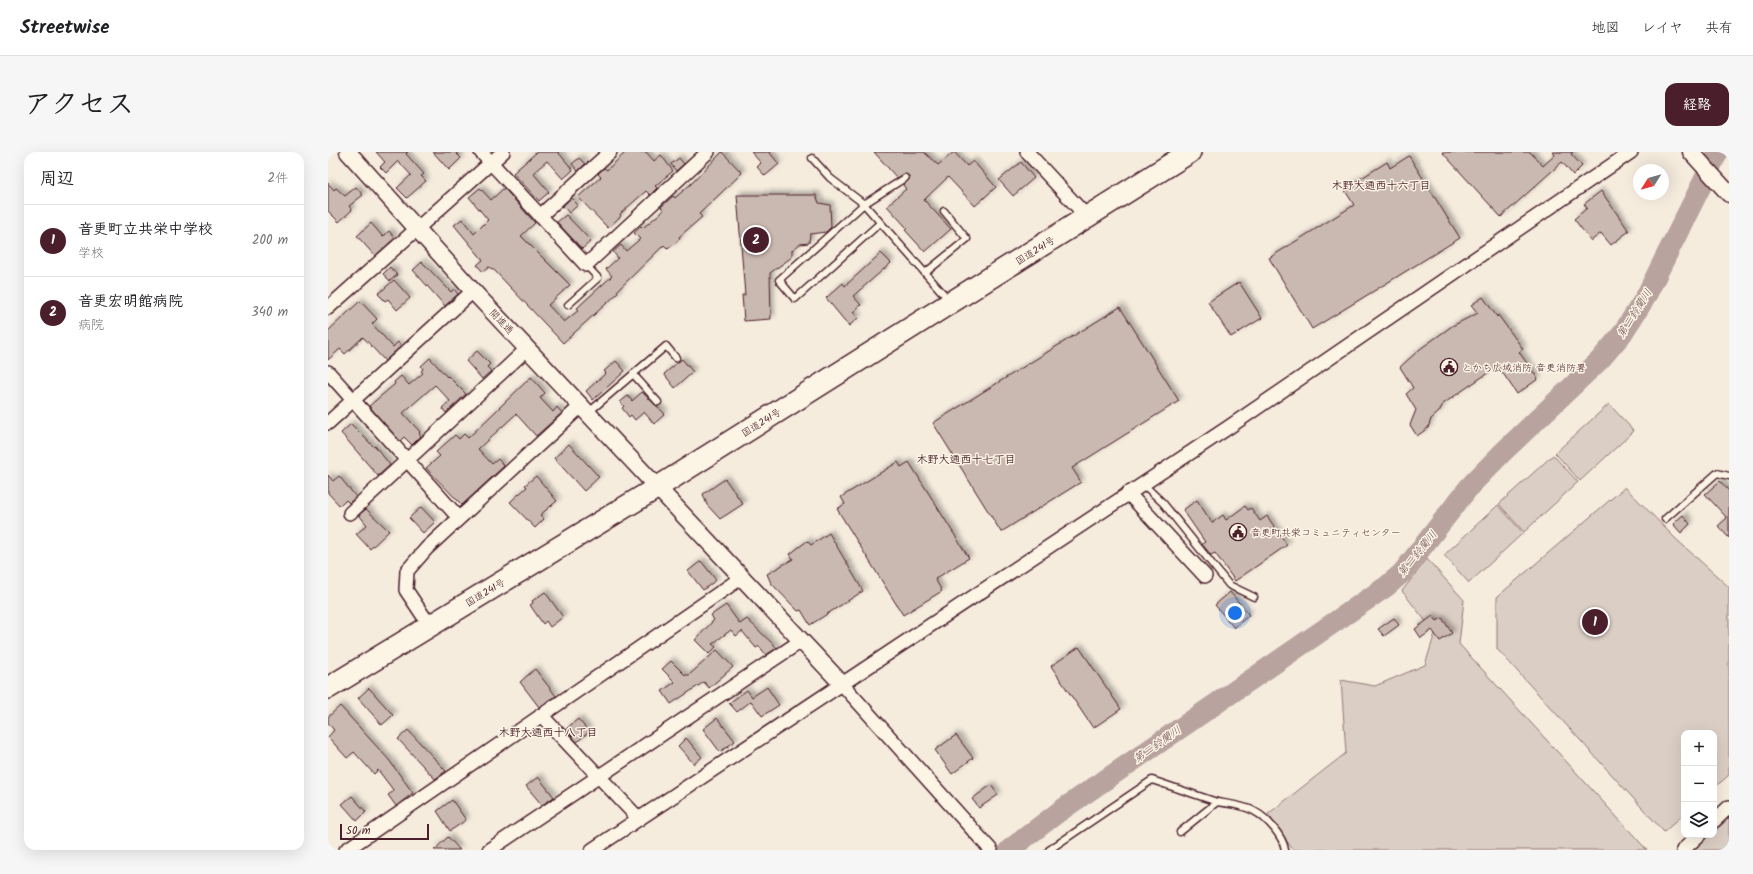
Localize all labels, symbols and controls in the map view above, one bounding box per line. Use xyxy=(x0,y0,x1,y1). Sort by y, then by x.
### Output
text: Streetwise xyxy=(20,13,110,43)
text: 地図 xyxy=(1592,17,1620,39)
text: レイヤ xyxy=(1642,17,1683,39)
text: 共有 xyxy=(1705,17,1733,39)
text: アクセス xyxy=(24,83,134,128)
button: 経路 xyxy=(1665,83,1729,126)
north arrow xyxy=(1633,164,1669,200)
text: 周辺 xyxy=(40,166,74,193)
text: 2件 xyxy=(267,168,288,189)
district label: 木野大通西十六丁目 xyxy=(1332,177,1431,195)
text: 音更町立共栄中学校 xyxy=(78,218,213,242)
pin: 2 xyxy=(743,225,769,255)
text: 1 xyxy=(51,230,55,251)
text: 200 m xyxy=(252,230,288,251)
street label: 国道241号 xyxy=(1012,232,1059,269)
text: 学校 xyxy=(78,243,104,264)
water label: 第二鈴蘭川 xyxy=(1613,285,1657,342)
text: 音更宏明館病院 xyxy=(78,290,183,314)
text: 2 xyxy=(49,302,57,323)
text: 340 m xyxy=(251,302,288,323)
street label: 開進通 xyxy=(485,305,517,338)
text: 病院 xyxy=(78,315,104,336)
public building icon: とかち広域消防 音更消防署 xyxy=(1439,357,1459,377)
place label: とかち広域消防 音更消防署 xyxy=(1462,360,1586,376)
street label: 国道241号 xyxy=(738,404,785,441)
district label: 木野大通西十七丁目 xyxy=(917,451,1016,469)
public building icon: 音更町共栄コミュニティセンター xyxy=(1228,522,1248,542)
place label: 音更町共栄コミュニティセンター xyxy=(1251,525,1401,541)
water label: 第二鈴蘭川 xyxy=(1393,527,1442,581)
street label: 国道241号 xyxy=(462,575,509,611)
your location xyxy=(1225,603,1245,623)
pin: 1 xyxy=(1582,607,1608,637)
water label: 第二鈴蘭川 xyxy=(1130,722,1185,768)
district label: 木野大通西十八丁目 xyxy=(499,724,598,742)
map controls xyxy=(1681,730,1717,838)
button: + xyxy=(1681,730,1717,766)
button: − xyxy=(1681,766,1717,802)
button: layers xyxy=(1681,802,1717,838)
scale bar xyxy=(340,822,429,841)
text: 50 m xyxy=(346,822,371,840)

